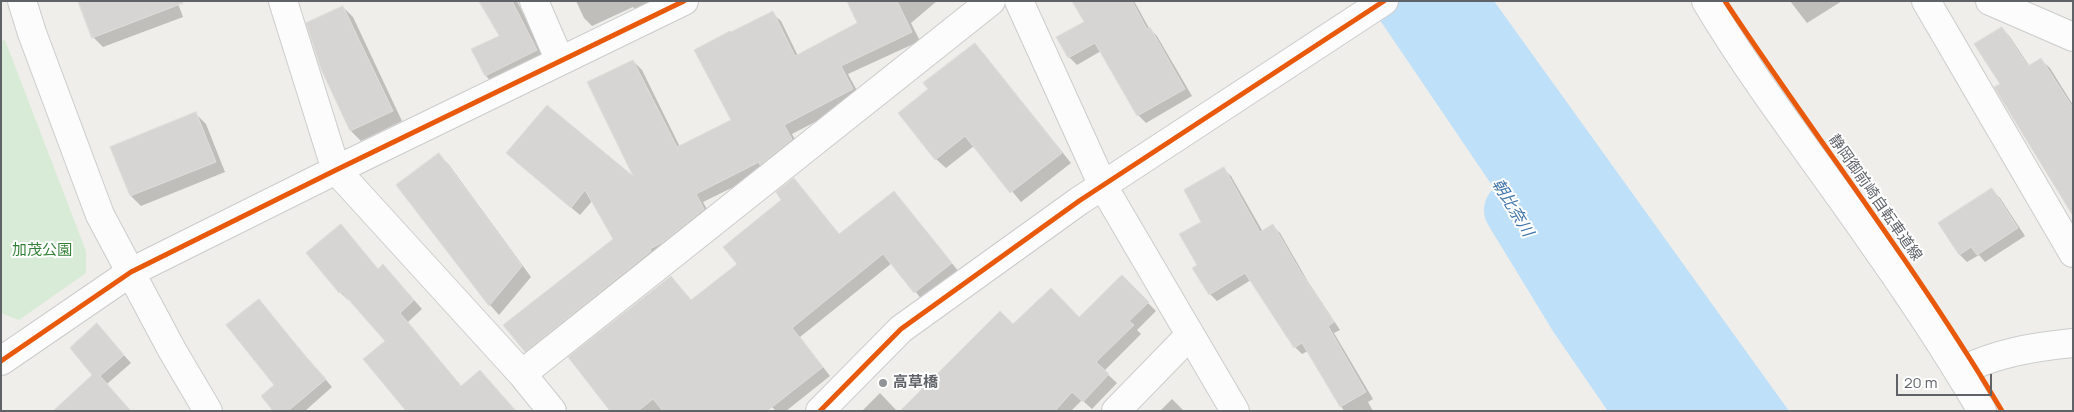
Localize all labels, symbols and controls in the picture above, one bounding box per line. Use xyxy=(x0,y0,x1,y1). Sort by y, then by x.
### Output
street label: 静岡御前崎自転車道線 xyxy=(1825,131,1925,265)
water label: 朝比奈川 xyxy=(1487,176,1537,240)
park label: 加茂公園 xyxy=(12,242,72,260)
scale bar xyxy=(1899,364,1995,396)
text: 20 m xyxy=(1904,372,1937,393)
place label: 高草橋 xyxy=(893,374,938,392)
marker: 高草橋 xyxy=(877,377,889,389)

